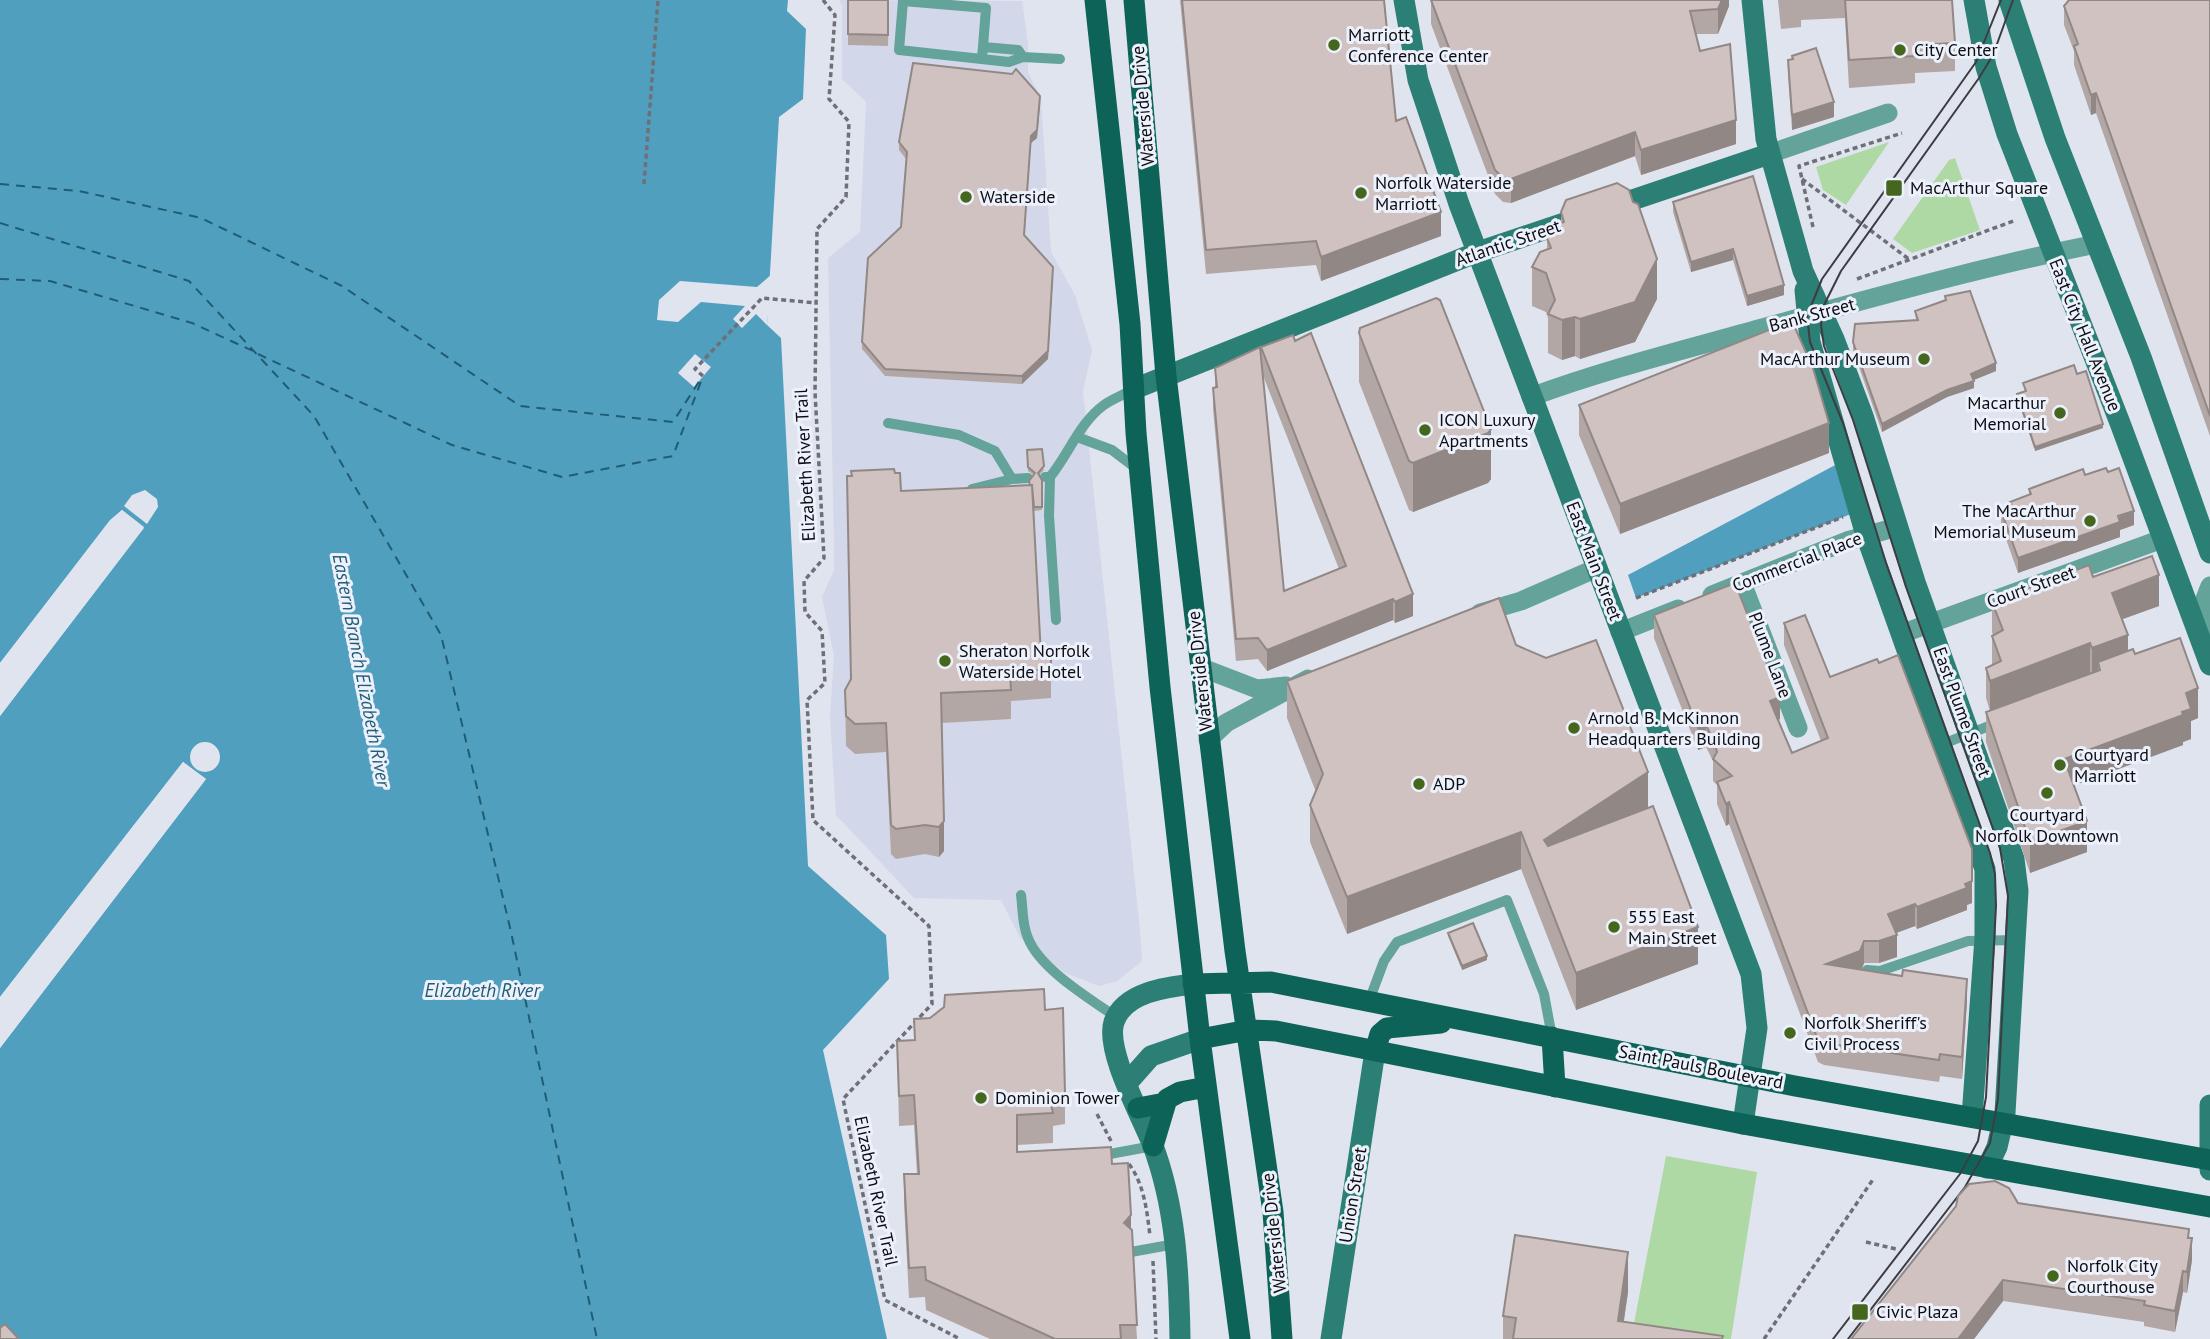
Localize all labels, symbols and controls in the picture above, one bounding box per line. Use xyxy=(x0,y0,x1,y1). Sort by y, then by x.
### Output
place label: Marriott Conference Center xyxy=(1348,23,1488,67)
marker: Marriott Conference Center xyxy=(1326,37,1342,53)
place label: City Center xyxy=(1914,38,1998,61)
marker: City Center xyxy=(1892,42,1908,58)
street label: Waterside Drive xyxy=(1126,45,1159,167)
place label: Norfolk Waterside Marriott xyxy=(1375,171,1511,215)
place label: MacArthur Square xyxy=(1910,176,2048,199)
marker: MacArthur Square xyxy=(1884,178,1904,198)
place label: Waterside xyxy=(980,185,1056,208)
marker: Norfolk Waterside Marriott xyxy=(1353,185,1369,201)
marker: Waterside xyxy=(958,189,974,205)
street label: Atlantic Street xyxy=(1452,214,1563,271)
street label: East City Hall Avenue xyxy=(2044,255,2127,415)
street label: Bank Street xyxy=(1766,292,1857,337)
place label: MacArthur Museum xyxy=(1760,347,1910,370)
marker: MacArthur Museum xyxy=(1916,351,1932,367)
street label: Elizabeth River Trail xyxy=(789,387,820,542)
place label: Macarthur Memorial xyxy=(1967,391,2047,435)
marker: Macarthur Memorial xyxy=(2052,405,2068,421)
place label: ICON Luxury Apartments xyxy=(1439,408,1536,452)
marker: ICON Luxury Apartments xyxy=(1417,422,1433,438)
street label: East Main Street xyxy=(1561,498,1628,624)
place label: The MacArthur Memorial Museum xyxy=(1933,499,2076,543)
marker: The MacArthur Memorial Museum xyxy=(2082,513,2098,529)
street label: Commercial Place xyxy=(1729,526,1865,597)
water label: Eastern Branch Elizabeth River xyxy=(328,552,397,790)
street label: Court Street xyxy=(1983,560,2078,613)
street label: Plume Lane xyxy=(1744,608,1797,701)
street label: Waterside Drive xyxy=(1182,610,1217,732)
place label: Sheraton Norfolk Waterside Hotel xyxy=(959,639,1090,683)
street label: East Plume Street xyxy=(1928,644,1997,780)
marker: Sheraton Norfolk Waterside Hotel xyxy=(937,653,953,669)
place label: Arnold B. McKinnon Headquarters Building xyxy=(1588,706,1761,750)
marker: Arnold B. McKinnon Headquarters Building xyxy=(1566,720,1582,736)
place label: Courtyard Marriott xyxy=(2074,743,2149,787)
marker: Courtyard Marriott xyxy=(2052,757,2068,773)
place label: ADP xyxy=(1433,772,1465,795)
marker: ADP xyxy=(1411,776,1427,792)
marker: Courtyard Norfolk Downtown xyxy=(2039,785,2055,801)
place label: Courtyard Norfolk Downtown xyxy=(1975,803,2119,847)
place label: 555 East Main Street xyxy=(1628,905,1717,949)
marker: 555 East Main Street xyxy=(1606,919,1622,935)
water label: Elizabeth River xyxy=(424,978,541,1002)
place label: Norfolk Sheriff's Civil Process xyxy=(1804,1011,1927,1055)
marker: Norfolk Sheriff's Civil Process xyxy=(1782,1025,1798,1041)
street label: Saint Pauls Boulevard xyxy=(1617,1039,1785,1094)
place label: Dominion Tower xyxy=(995,1086,1120,1109)
marker: Dominion Tower xyxy=(973,1090,989,1106)
street label: Elizabeth River Trail xyxy=(849,1114,904,1269)
street label: Union Street xyxy=(1334,1145,1371,1244)
street label: Waterside Drive xyxy=(1256,1172,1291,1294)
place label: Norfolk City Courthouse xyxy=(2067,1254,2158,1298)
marker: Norfolk City Courthouse xyxy=(2045,1268,2061,1284)
place label: Civic Plaza xyxy=(1876,1300,1958,1323)
marker: Civic Plaza xyxy=(1850,1302,1870,1322)

